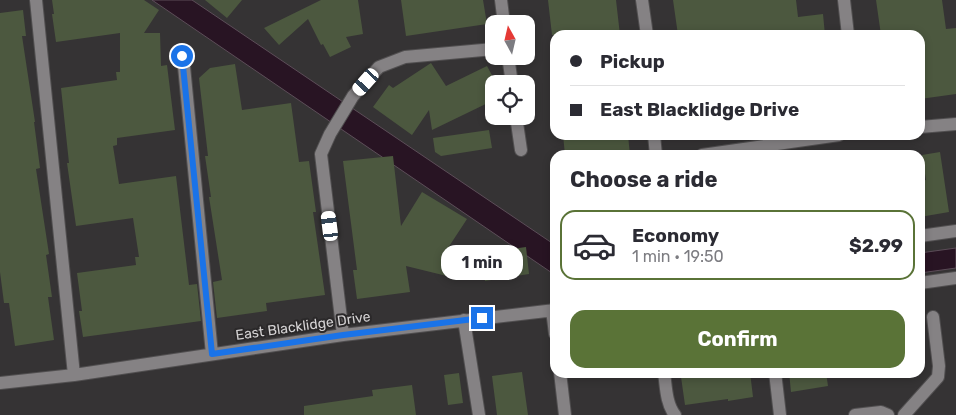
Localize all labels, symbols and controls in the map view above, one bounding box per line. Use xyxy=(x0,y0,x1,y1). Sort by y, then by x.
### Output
north arrow xyxy=(485,15,535,65)
map controls xyxy=(485,15,535,125)
route start xyxy=(171,45,193,67)
text: Pickup xyxy=(600,50,665,73)
car xyxy=(350,66,381,98)
button: locate xyxy=(485,75,535,125)
text: East Blacklidge Drive xyxy=(600,98,799,121)
text: Choose a ride xyxy=(570,166,717,193)
car xyxy=(320,210,339,242)
icon: car xyxy=(572,223,617,268)
text: Economy xyxy=(632,224,719,247)
text: $2.99 xyxy=(849,234,903,257)
callout: 1 min xyxy=(441,246,523,280)
text: 1 min · 19:50 xyxy=(632,247,724,266)
text: 1 min xyxy=(462,253,502,272)
route end xyxy=(471,307,493,329)
street label: East Blacklidge Drive xyxy=(234,308,372,344)
button: Confirm xyxy=(570,310,905,368)

